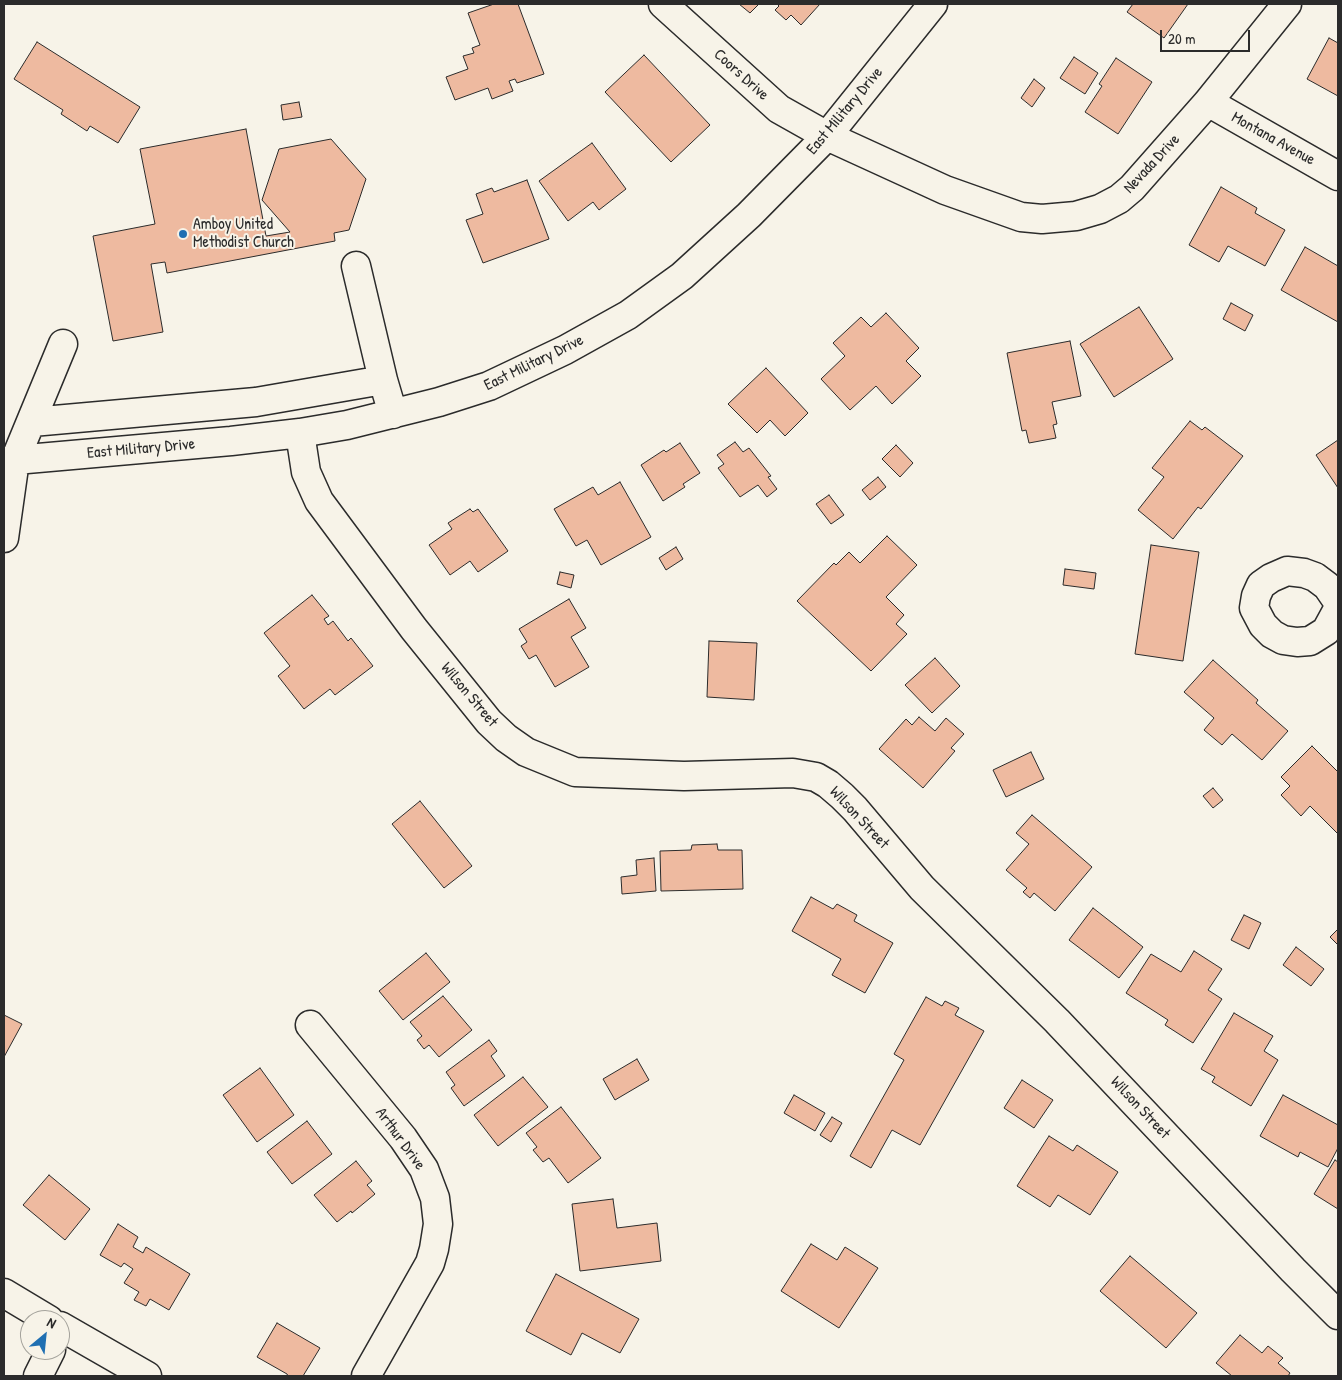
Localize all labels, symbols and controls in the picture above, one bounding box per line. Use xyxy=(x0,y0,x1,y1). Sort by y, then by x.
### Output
scale bar xyxy=(1162,20,1252,52)
text: 20 m xyxy=(1168,28,1195,49)
street label: Coors Drive xyxy=(709,45,773,105)
street label: East Military Drive xyxy=(803,63,887,159)
street label: Montana Avenue xyxy=(1228,108,1318,170)
street label: Nevada Drive xyxy=(1120,130,1184,198)
place label: Amboy United Methodist Church xyxy=(193,215,294,253)
marker: Amboy United Methodist Church xyxy=(177,228,189,240)
street label: East Military Drive xyxy=(481,331,587,395)
street label: East Military Drive xyxy=(86,435,196,463)
street label: Wilson Street xyxy=(436,659,502,731)
street label: Wilson Street xyxy=(825,783,893,853)
street label: Wilson Street xyxy=(1106,1073,1174,1143)
street label: Arthur Drive xyxy=(371,1104,429,1174)
north arrow xyxy=(20,1310,70,1360)
text: N xyxy=(44,1312,60,1332)

